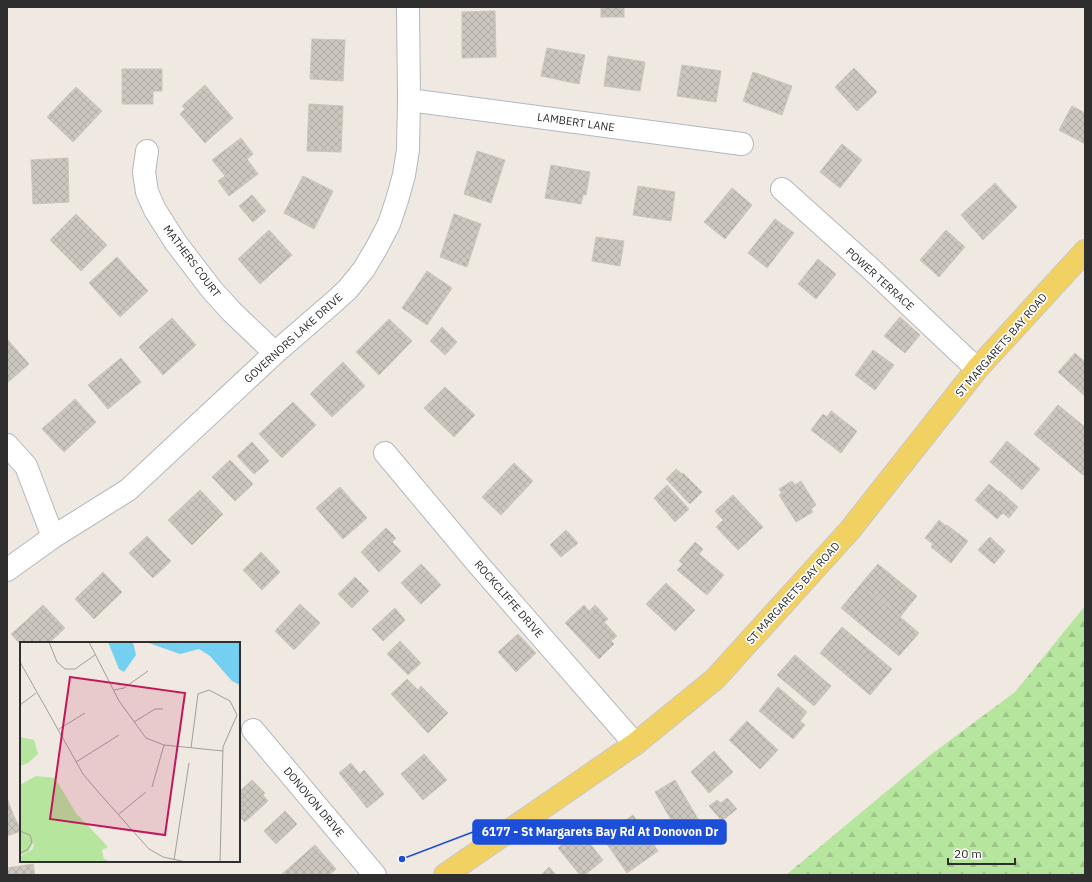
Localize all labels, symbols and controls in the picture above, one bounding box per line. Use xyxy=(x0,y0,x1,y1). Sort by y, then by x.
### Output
street label: LAMBERT LANE xyxy=(536,110,616,134)
street label: MATHERS COURT xyxy=(160,222,224,300)
street label: POWER TERRACE xyxy=(843,245,917,313)
street label: GOVERNORS LAKE DRIVE xyxy=(241,290,345,386)
street label: ST MARGARETS BAY ROAD xyxy=(952,290,1050,400)
street label: ST MARGARETS BAY ROAD xyxy=(743,539,843,647)
street label: ROCKCLIFFE DRIVE xyxy=(471,557,547,641)
inset map xyxy=(20,642,240,862)
street label: DONOVON DRIVE xyxy=(281,764,347,840)
callout: 6177 - St Margarets Bay Rd At Donovon Dr xyxy=(473,820,726,844)
text: 6177 - St Margarets Bay Rd At Donovon Dr xyxy=(482,824,718,839)
scale bar xyxy=(948,840,1015,866)
text: 20 m xyxy=(954,846,982,861)

